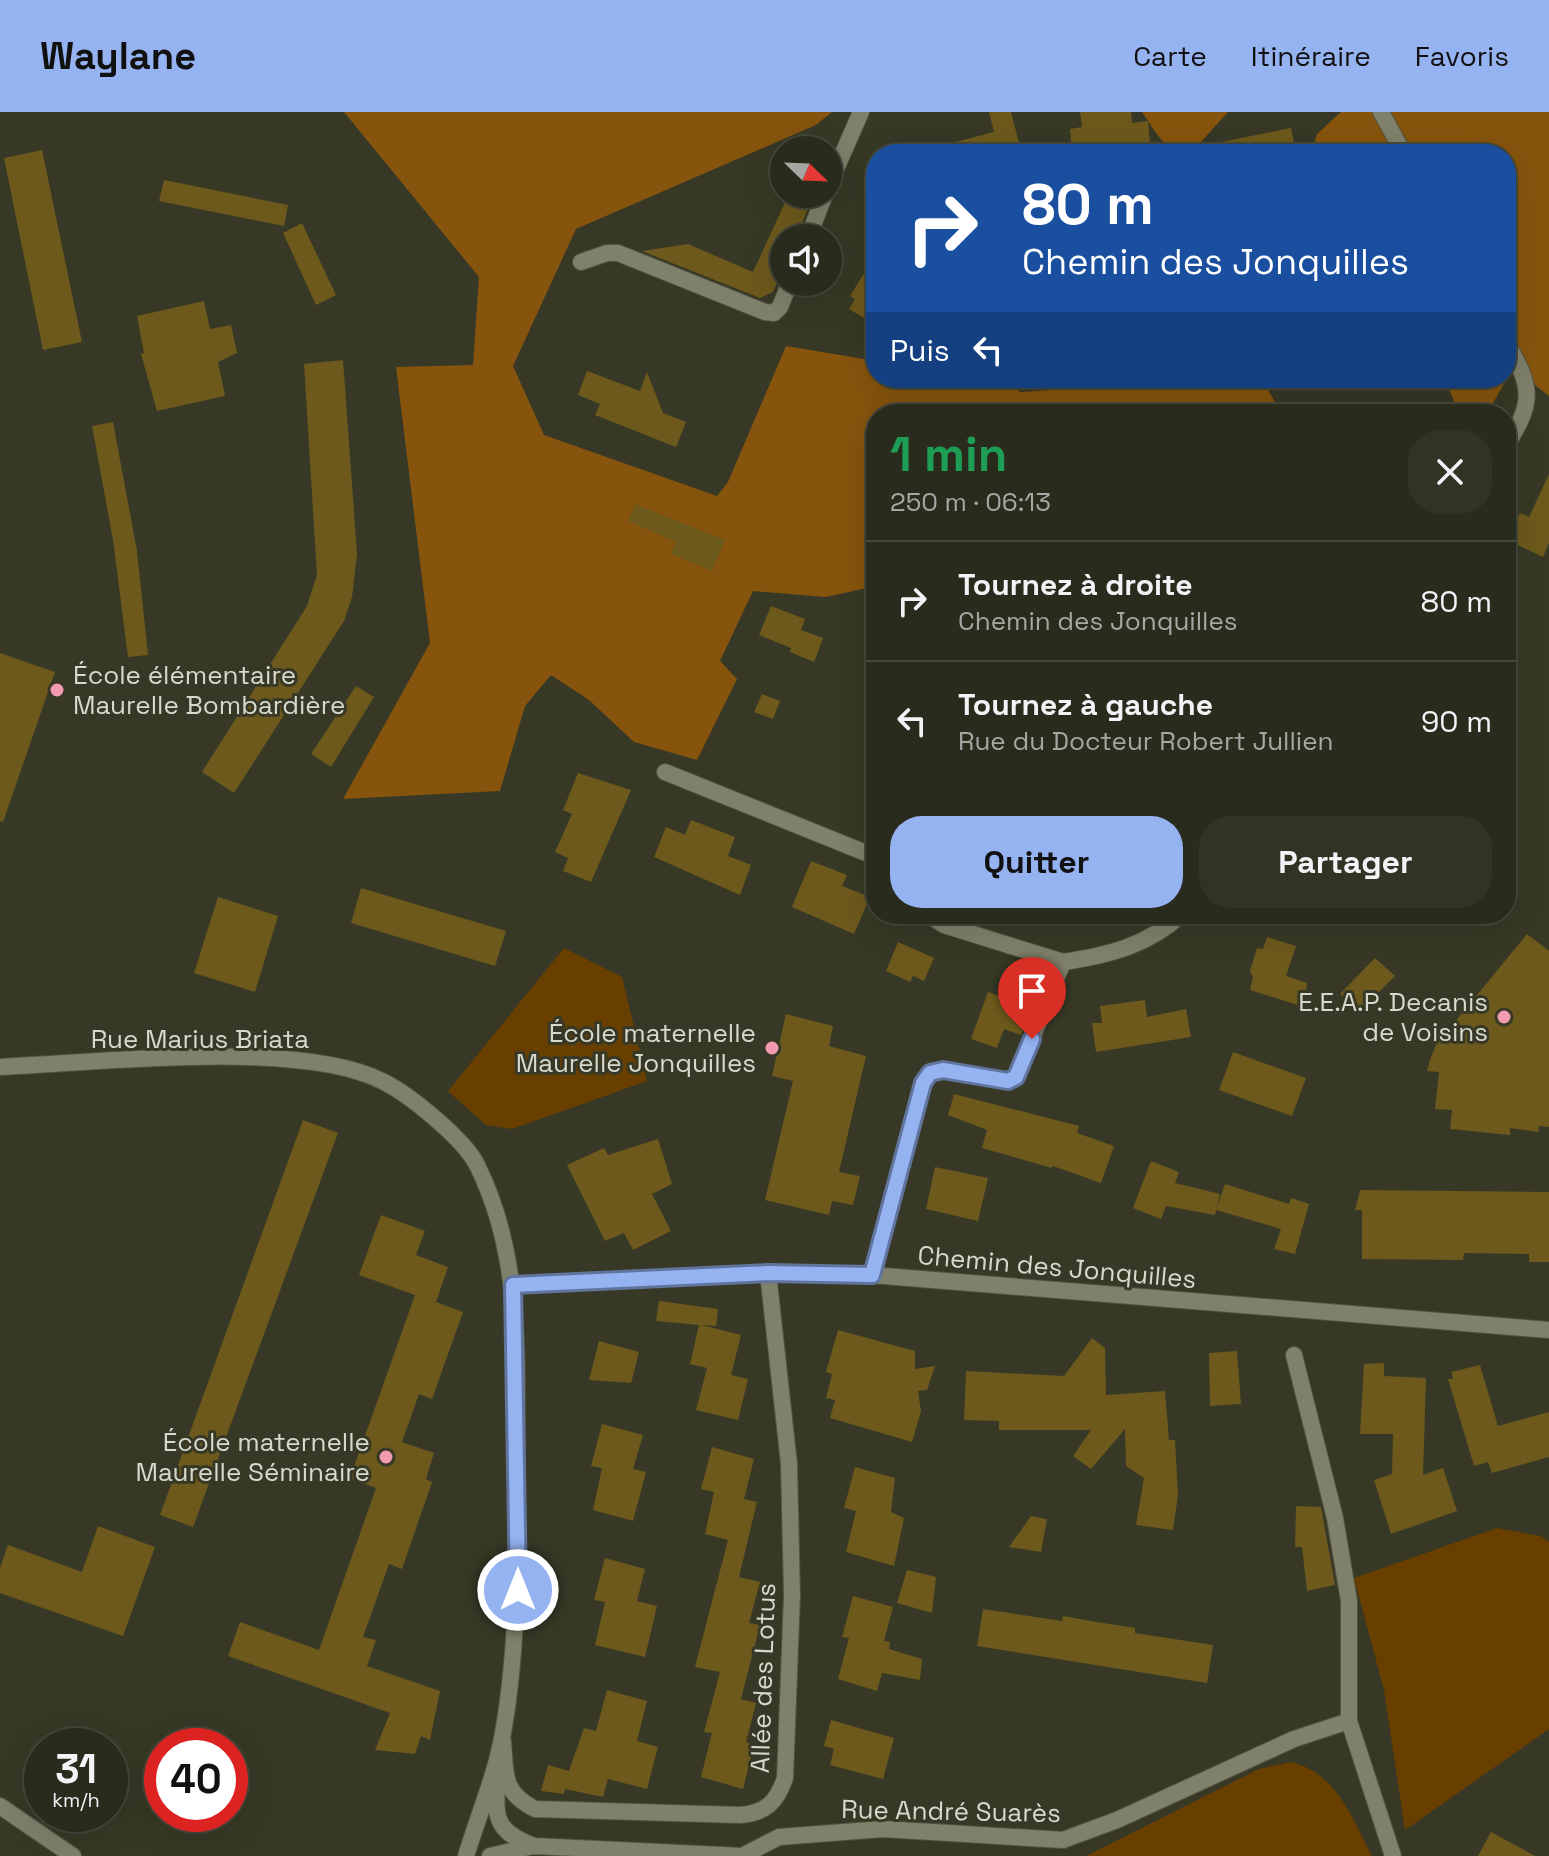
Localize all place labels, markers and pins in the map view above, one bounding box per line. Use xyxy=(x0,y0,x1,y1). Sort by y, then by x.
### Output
place label: École élémentaire Maurelle Bombardière xyxy=(73,658,345,722)
marker: École élémentaire Maurelle Bombardière xyxy=(48,681,66,699)
pin xyxy=(998,957,1066,1039)
place label: E.E.A.P. Decanis de Voisins xyxy=(1298,985,1488,1049)
marker: E.E.A.P. Decanis de Voisins xyxy=(1495,1008,1513,1026)
place label: École maternelle Maurelle Jonquilles xyxy=(516,1016,756,1080)
marker: École maternelle Maurelle Jonquilles xyxy=(763,1039,781,1057)
place label: École maternelle Maurelle Séminaire xyxy=(135,1425,370,1489)
marker: École maternelle Maurelle Séminaire xyxy=(377,1448,395,1466)

